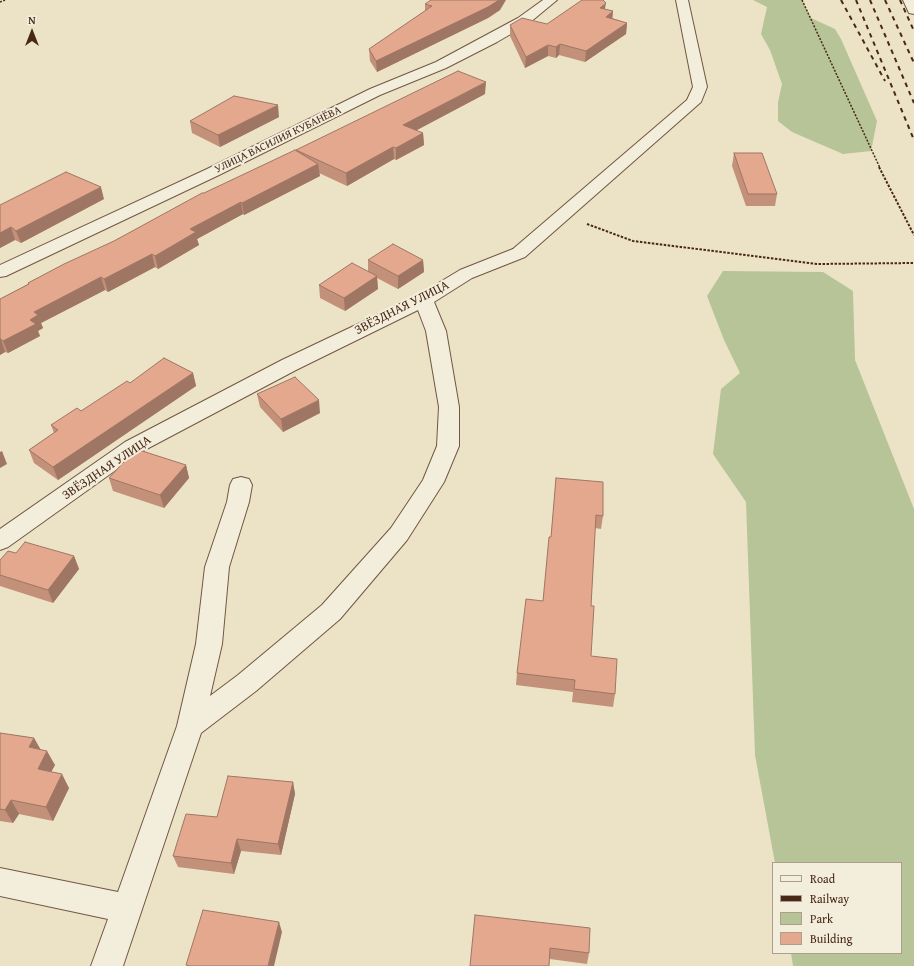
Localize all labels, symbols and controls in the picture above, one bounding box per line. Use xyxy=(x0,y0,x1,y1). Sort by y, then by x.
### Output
north arrow xyxy=(12,12,52,52)
text: N xyxy=(28,12,36,28)
street label: УЛИЦА ВАСИЛИЯ КУБАНЁВА xyxy=(213,104,343,176)
street label: ЗВЁЗДНАЯ УЛИЦА xyxy=(352,277,452,339)
street label: ЗВЁЗДНАЯ УЛИЦА xyxy=(60,432,154,504)
legend xyxy=(772,862,902,954)
text: Road xyxy=(810,870,835,887)
text: Railway xyxy=(810,890,849,907)
text: Park xyxy=(810,910,833,927)
text: Building xyxy=(810,930,853,947)

